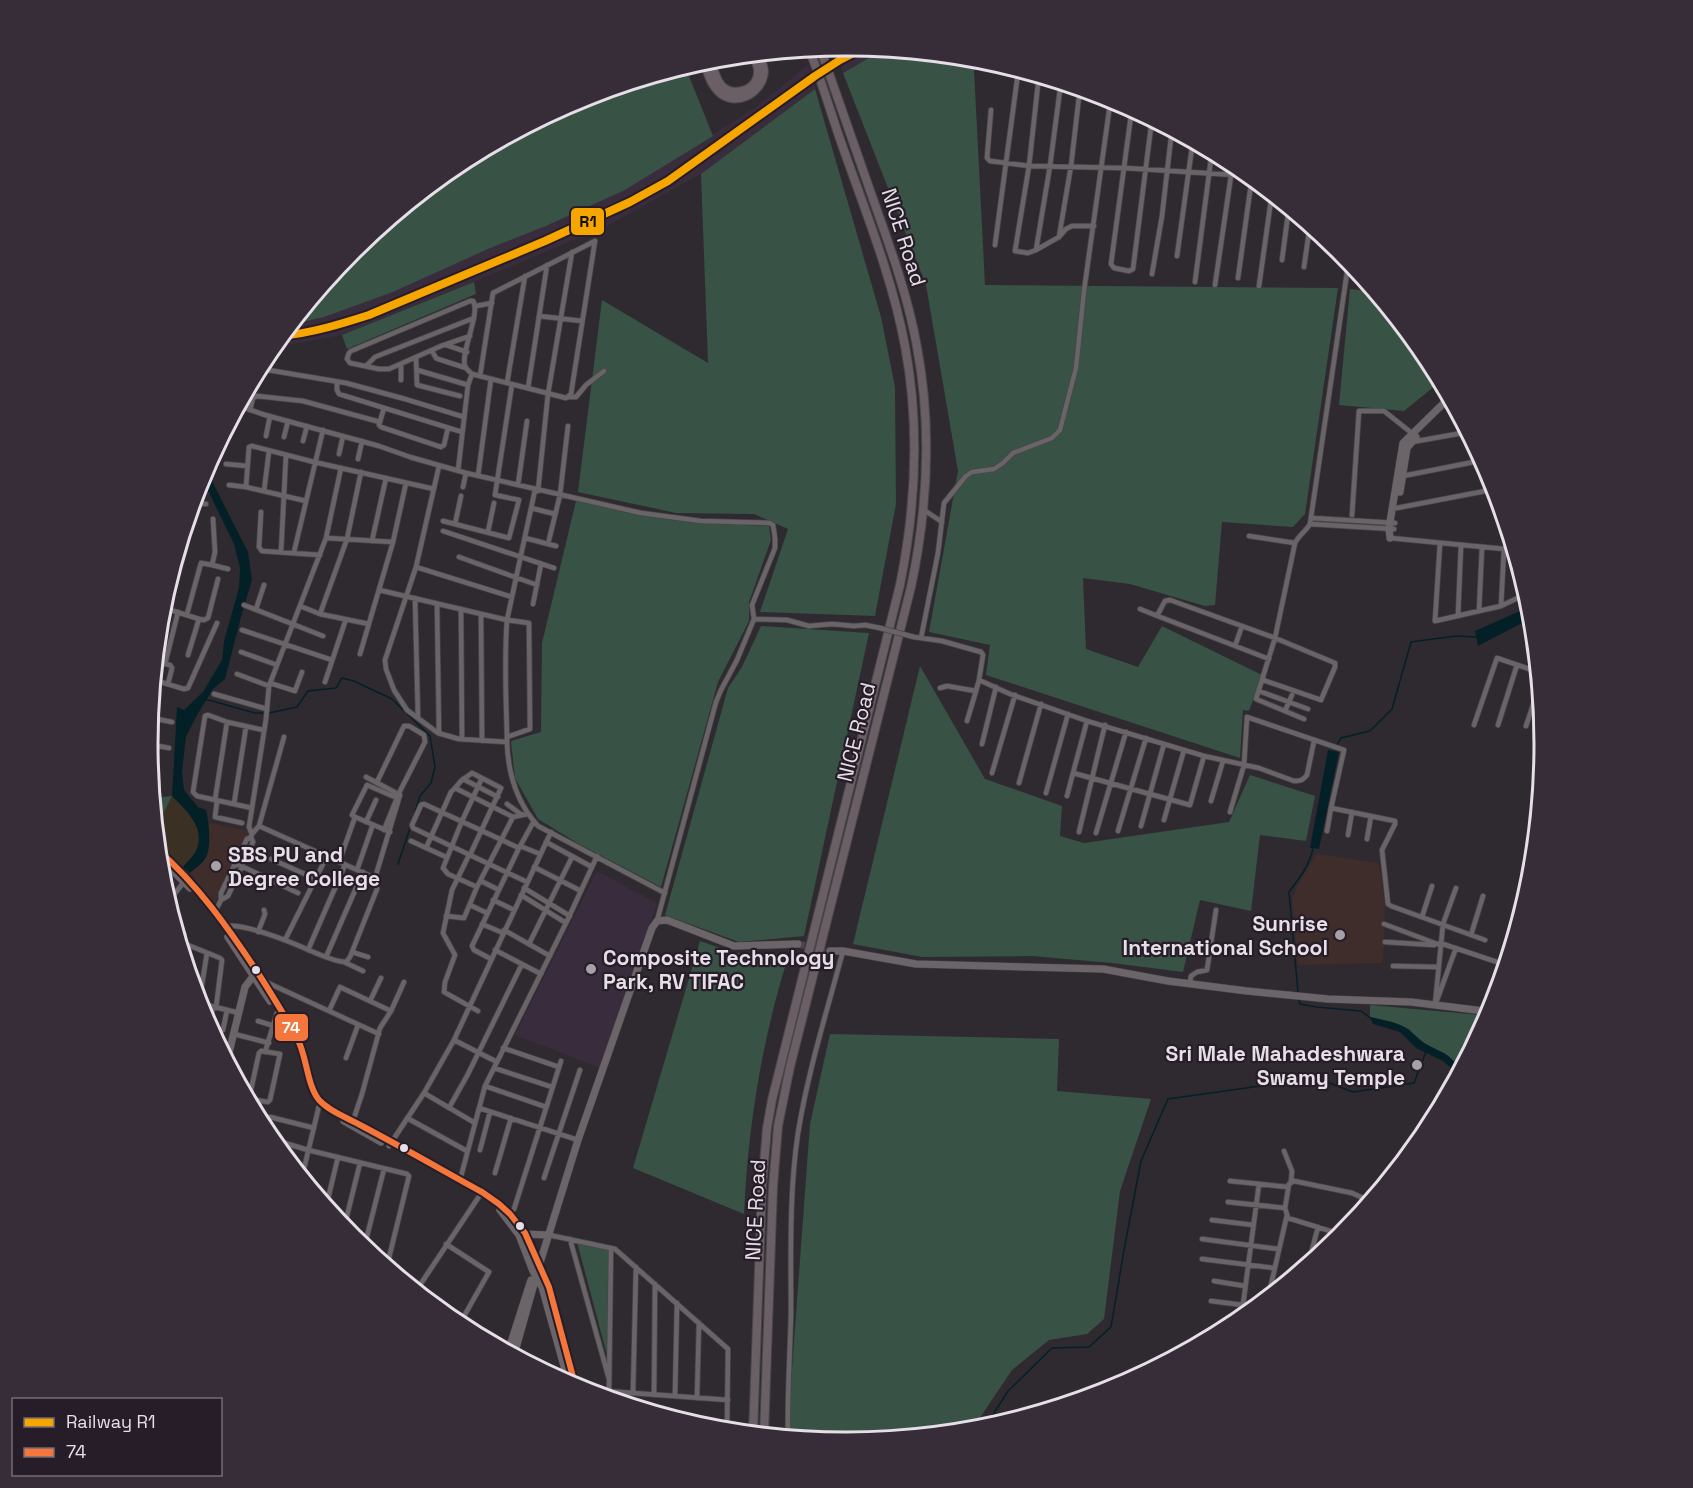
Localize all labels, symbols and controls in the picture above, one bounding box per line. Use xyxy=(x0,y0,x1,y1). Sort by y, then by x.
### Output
street label: NICE Road xyxy=(876,185,932,289)
line badge: R1 xyxy=(570,207,605,236)
text: R1 xyxy=(579,211,597,232)
street label: NICE Road xyxy=(831,680,881,784)
place label: SBS PU and Degree College xyxy=(228,841,380,892)
marker: SBS PU and Degree College xyxy=(209,859,223,873)
place label: Sunrise International School xyxy=(1123,910,1328,961)
marker: Sunrise International School xyxy=(1333,928,1347,942)
place label: Composite Technology Park, RV TIFAC xyxy=(603,944,834,995)
marker: Composite Technology Park, RV TIFAC xyxy=(584,962,598,976)
unlabelled marker xyxy=(250,964,262,976)
line badge: 74 xyxy=(274,1013,309,1042)
text: 74 xyxy=(282,1017,300,1038)
place label: Sri Male Mahadeshwara Swamy Temple xyxy=(1166,1040,1405,1091)
marker: Sri Male Mahadeshwara Swamy Temple xyxy=(1410,1058,1424,1072)
unlabelled marker xyxy=(398,1142,410,1154)
street label: NICE Road xyxy=(739,1159,771,1261)
unlabelled marker xyxy=(514,1220,526,1232)
legend xyxy=(12,1398,222,1476)
text: Railway R1 xyxy=(66,1410,155,1433)
text: 74 xyxy=(66,1440,86,1463)

